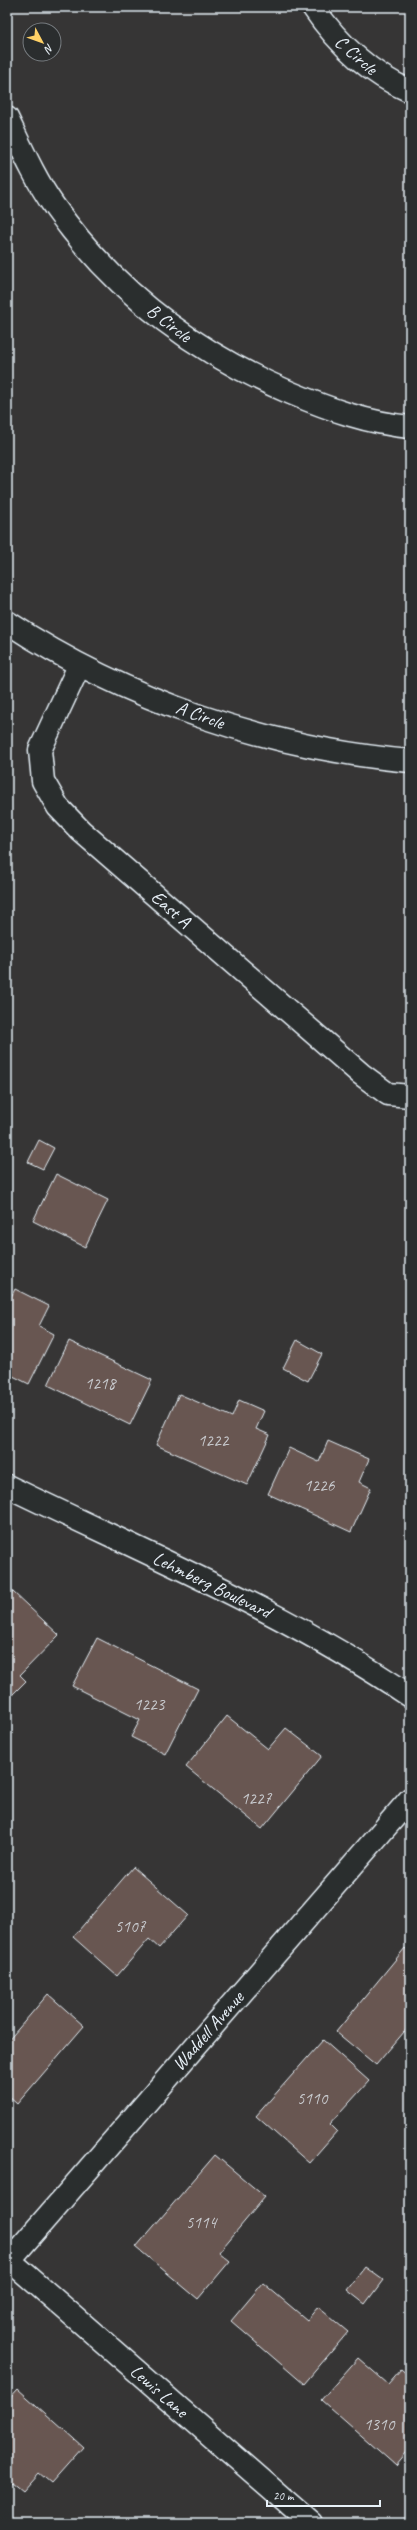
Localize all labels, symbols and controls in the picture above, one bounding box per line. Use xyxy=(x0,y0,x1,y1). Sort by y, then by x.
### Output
north arrow xyxy=(22,22,62,62)
street label: C Circle xyxy=(330,30,384,81)
text: N xyxy=(41,41,57,57)
street label: B Circle xyxy=(142,298,198,349)
street label: A Circle xyxy=(173,695,229,735)
street label: East A xyxy=(146,885,196,933)
house number: 1218 xyxy=(85,1373,118,1394)
house number: 1222 xyxy=(198,1430,230,1451)
house number: 1226 xyxy=(304,1475,336,1496)
street label: Lehmberg Boulevard xyxy=(149,1546,277,1625)
house number: 1223 xyxy=(134,1694,166,1715)
house number: 1227 xyxy=(241,1788,273,1809)
house number: 5107 xyxy=(115,1916,147,1937)
street label: Waddell Avenue xyxy=(167,1985,250,2076)
house number: 5110 xyxy=(297,2088,329,2109)
house number: 5114 xyxy=(186,2212,219,2233)
street label: Lewis Lane xyxy=(125,2359,194,2424)
house number: 1310 xyxy=(364,2414,396,2435)
scale bar xyxy=(267,2482,380,2508)
text: 20 m xyxy=(273,2488,295,2504)

